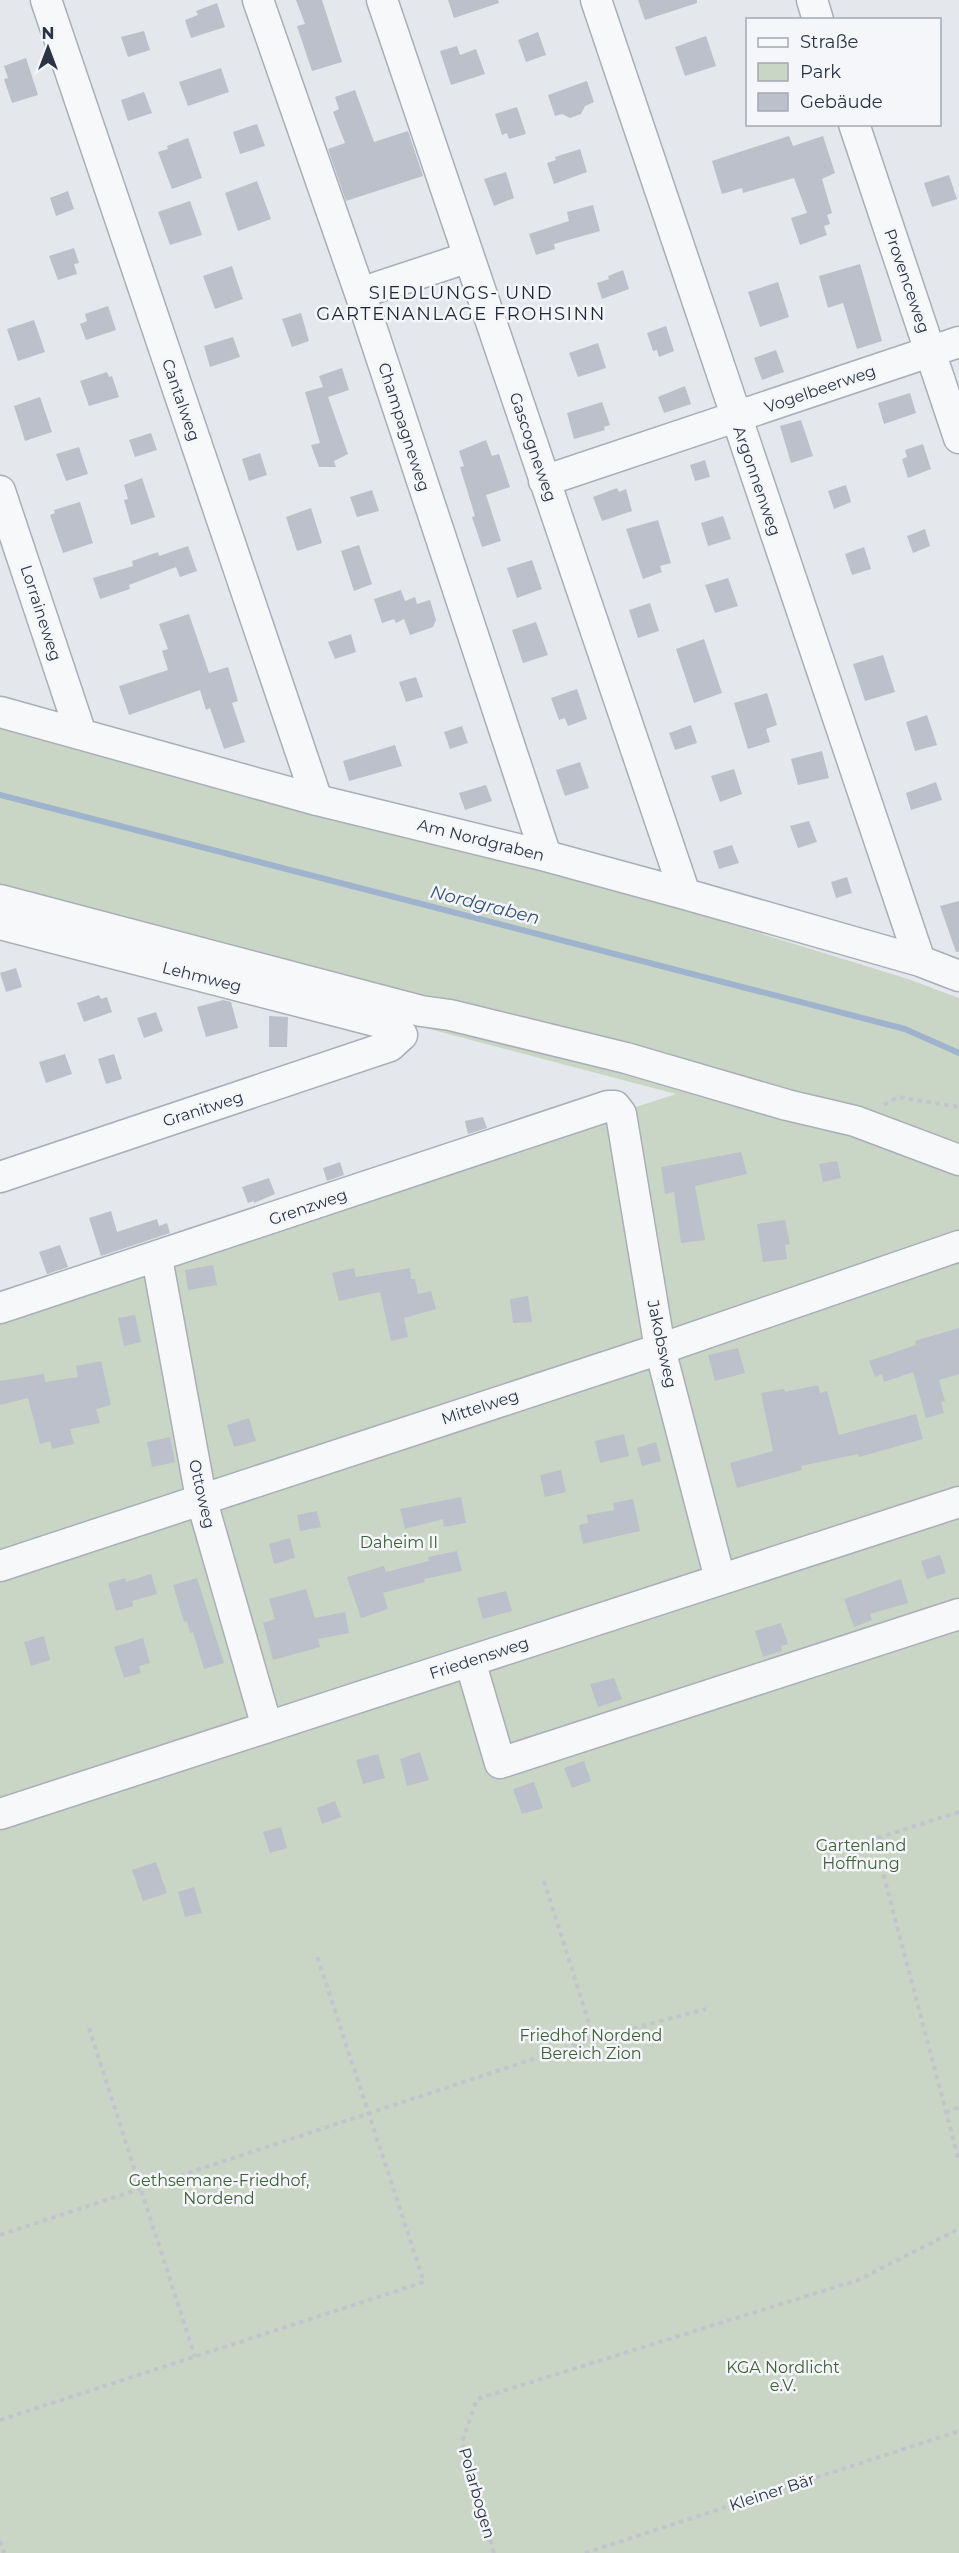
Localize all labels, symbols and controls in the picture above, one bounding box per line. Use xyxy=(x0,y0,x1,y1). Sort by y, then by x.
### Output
north arrow xyxy=(18,18,78,78)
legend xyxy=(746,18,941,126)
text: N xyxy=(42,24,54,43)
text: Straße xyxy=(800,31,859,53)
text: Park xyxy=(800,61,841,83)
text: Gebäude xyxy=(800,91,883,113)
street label: Provenceweg xyxy=(880,226,934,336)
district label: SIEDLUNGS- UND GARTENANLAGE FROHSINN xyxy=(316,282,606,325)
street label: Cantalweg xyxy=(158,356,204,444)
street label: Champagneweg xyxy=(374,360,434,494)
street label: Vogelbeerweg xyxy=(762,361,878,417)
street label: Gascogneweg xyxy=(505,390,561,504)
street label: Argonnenweg xyxy=(729,424,785,538)
street label: Lorraineweg xyxy=(17,563,65,663)
street label: Am Nordgraben xyxy=(416,815,546,865)
water label: Nordgraben xyxy=(428,881,542,929)
street label: Lehmweg xyxy=(160,958,244,996)
street label: Granitweg xyxy=(160,1087,246,1131)
street label: Grenzweg xyxy=(266,1185,350,1229)
street label: Jakobsweg xyxy=(643,1297,681,1390)
street label: Mittelweg xyxy=(439,1386,521,1428)
street label: Ottoweg xyxy=(185,1458,219,1530)
park label: Daheim II xyxy=(360,1533,438,1552)
street label: Friedensweg xyxy=(427,1633,531,1683)
park label: Gartenland Hoffnung xyxy=(816,1836,906,1873)
park label: Friedhof Nordend Bereich Zion xyxy=(520,2026,662,2063)
park label: Gethsemane-Friedhof, Nordend xyxy=(129,2171,309,2208)
park label: KGA Nordlicht e.V. xyxy=(726,2358,840,2395)
street label: Polarbogen xyxy=(455,2445,499,2541)
street label: Kleiner Bär xyxy=(727,2469,817,2515)

